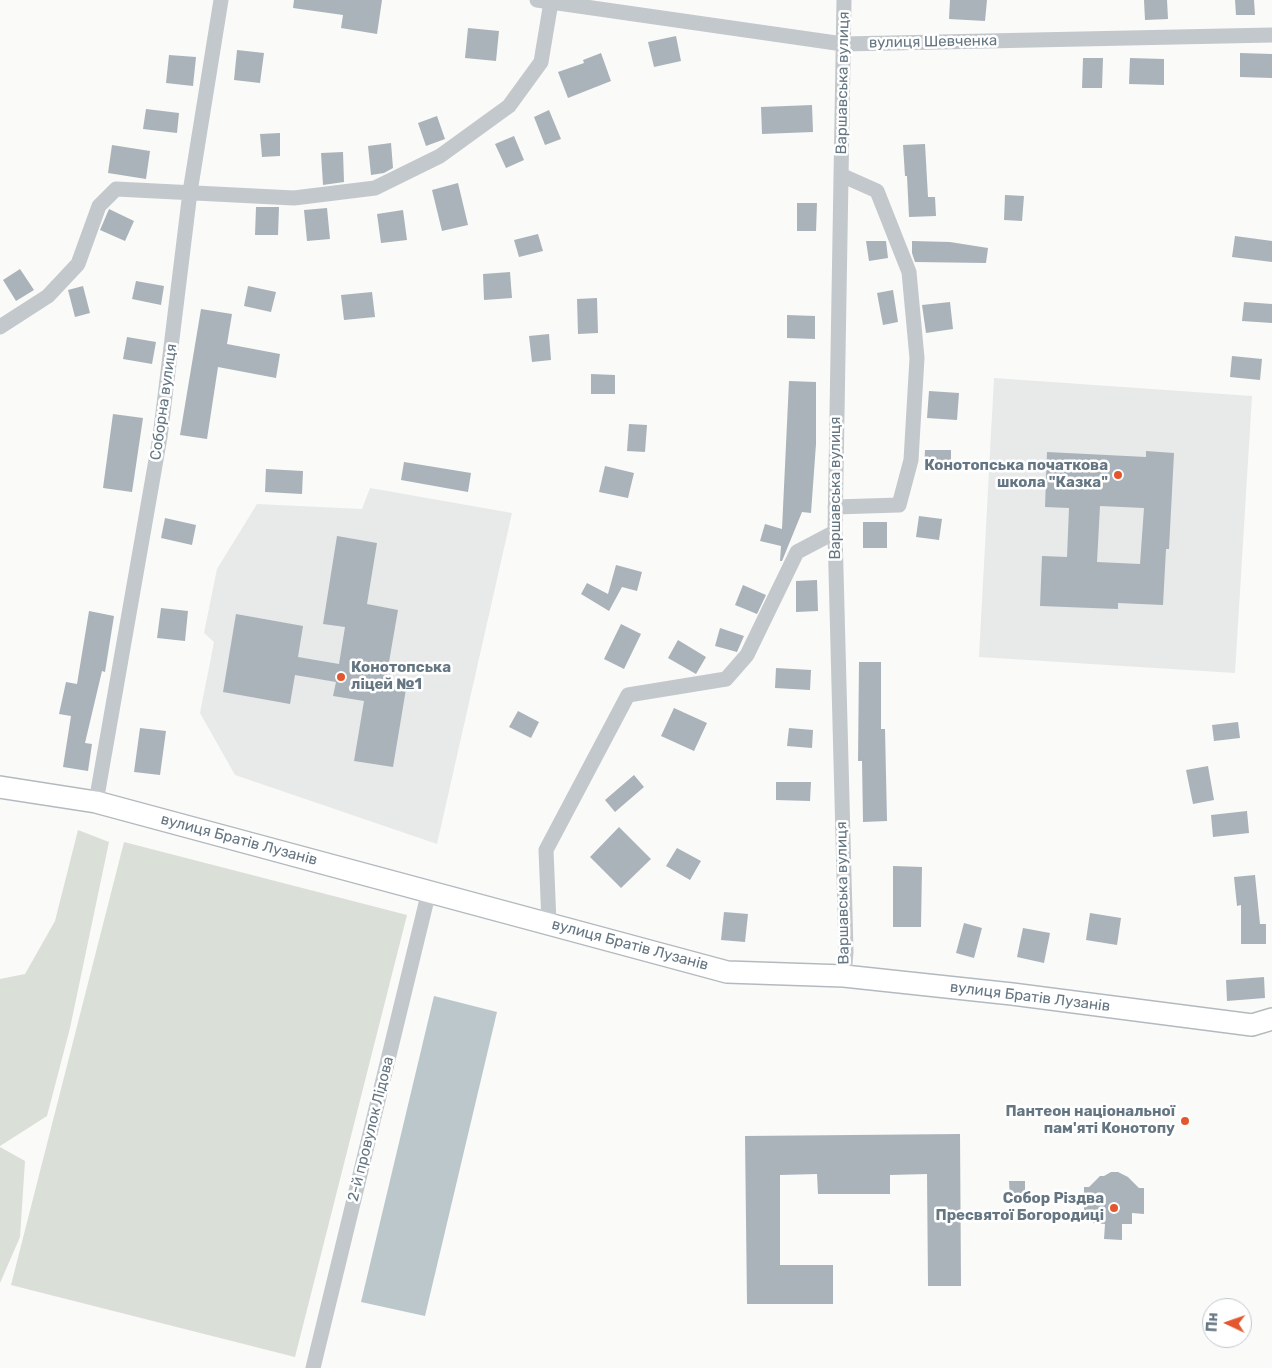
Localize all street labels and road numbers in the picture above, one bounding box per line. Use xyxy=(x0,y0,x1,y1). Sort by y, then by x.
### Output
street label: Варшавська вулиця xyxy=(833,11,853,155)
street label: вулиця Шевченка xyxy=(869,32,997,52)
street label: Соборна вулиця xyxy=(147,343,181,461)
street label: Варшавська вулиця xyxy=(827,417,845,559)
street label: вулиця Братів Лузанів xyxy=(159,810,319,870)
street label: Варшавська вулиця xyxy=(833,821,853,965)
street label: вулиця Братів Лузанів xyxy=(550,915,710,975)
street label: вулиця Братів Лузанів xyxy=(949,978,1111,1016)
street label: 2-й провулок Лідова xyxy=(344,1055,398,1203)

